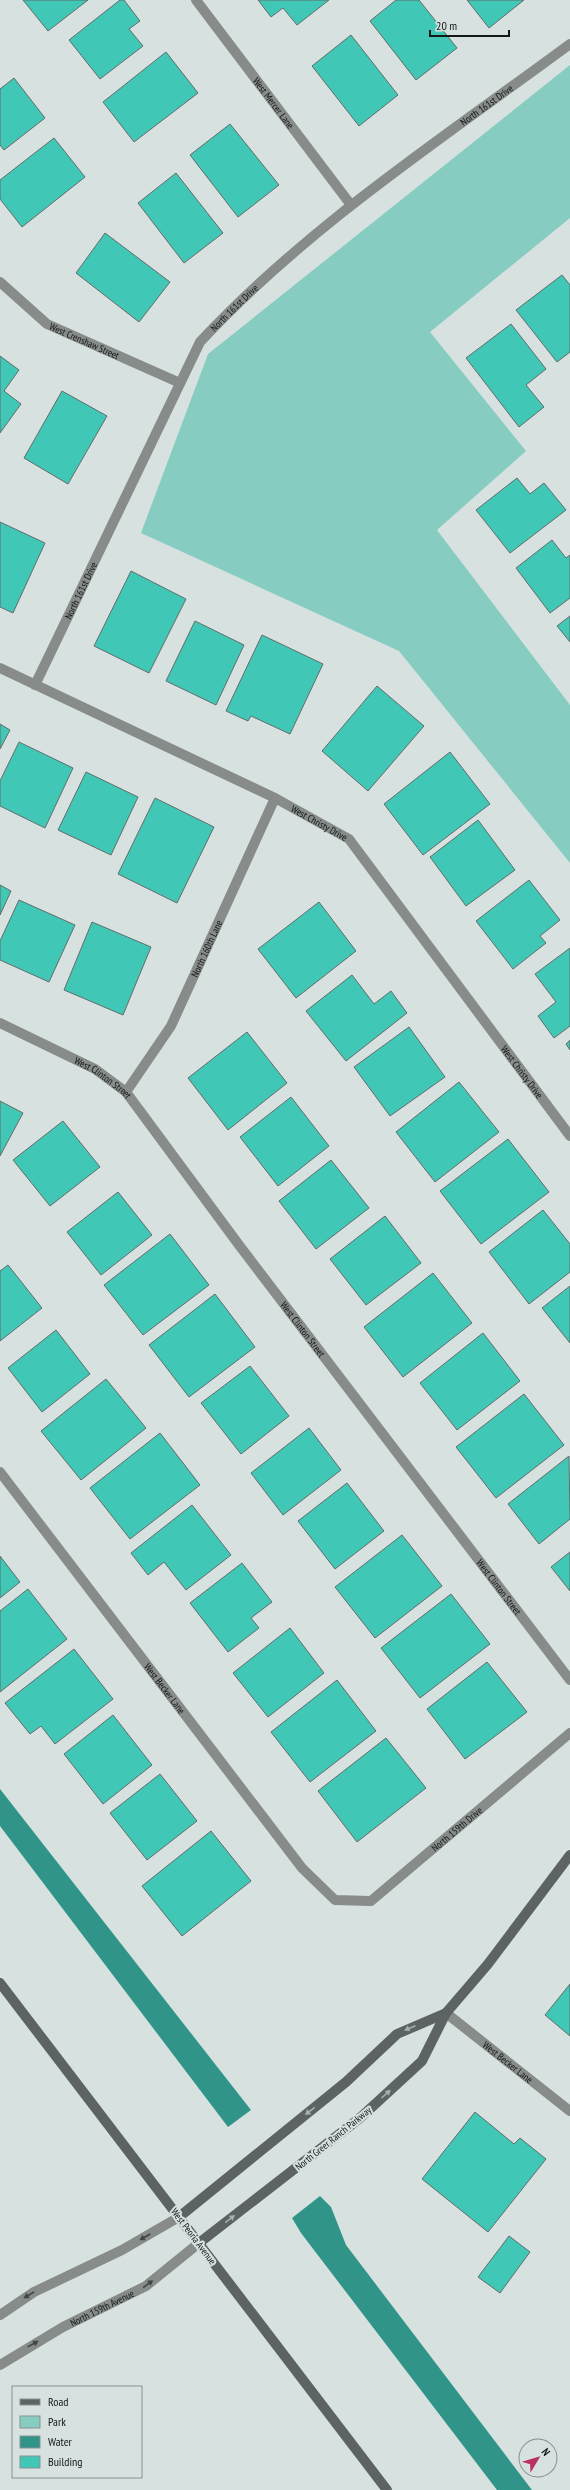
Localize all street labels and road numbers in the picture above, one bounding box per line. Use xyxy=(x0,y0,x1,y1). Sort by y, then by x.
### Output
street label: West Mercer Lane xyxy=(250,75,297,131)
street label: North 161st Drive xyxy=(458,82,516,129)
street label: North 161st Drive xyxy=(208,282,261,334)
street label: West Crenshaw Street xyxy=(47,320,121,362)
street label: North 161st Drive xyxy=(62,560,100,621)
street label: West Christy Drive xyxy=(289,802,350,844)
street label: North 160th Lane xyxy=(188,918,225,979)
street label: West Christy Drive xyxy=(498,1043,546,1101)
street label: West Clinton Street xyxy=(72,1054,135,1101)
street label: West Clinton Street xyxy=(277,1299,328,1360)
street label: West Clinton Street xyxy=(473,1557,524,1618)
street label: West Becker Lane xyxy=(141,1661,188,1717)
street label: North 159th Drive xyxy=(429,1804,485,1854)
street label: West Becker Lane xyxy=(480,2039,535,2086)
street label: North Greer Ranch Parkway xyxy=(293,2103,374,2173)
street label: West Peoria Avenue xyxy=(168,2205,219,2267)
street label: North 159th Avenue xyxy=(68,2287,136,2330)

